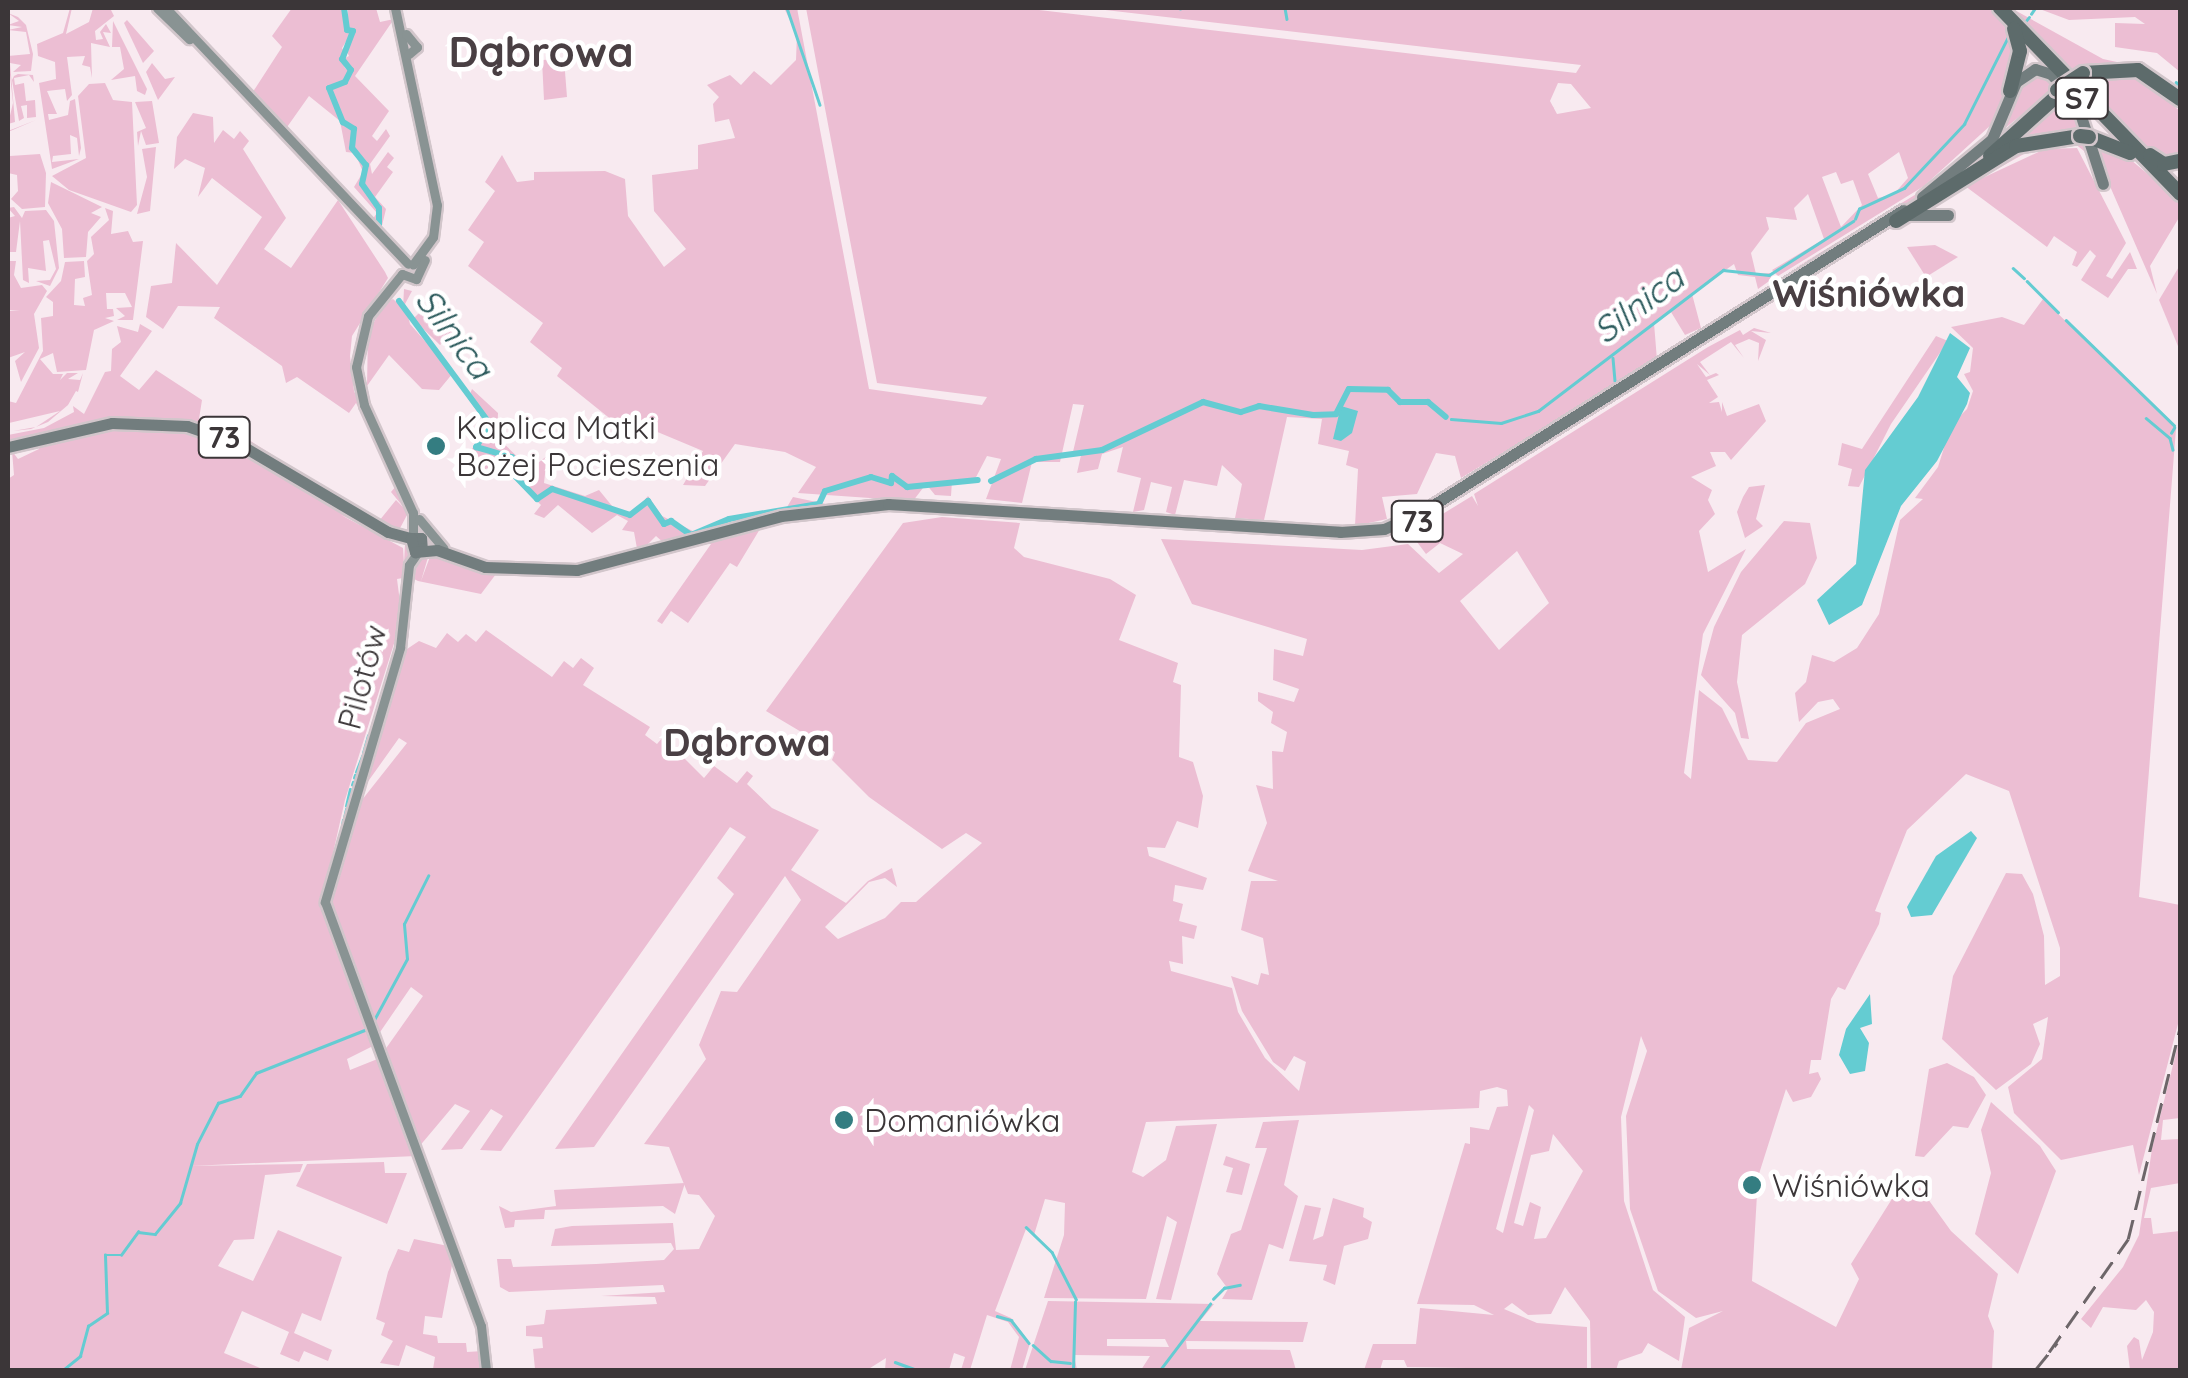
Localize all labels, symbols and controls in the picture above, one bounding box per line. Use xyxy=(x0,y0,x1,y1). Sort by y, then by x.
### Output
district label: Dąbrowa xyxy=(448,27,634,77)
road number: S7 xyxy=(2054,73,2110,123)
water label: Silnica xyxy=(1585,256,1691,352)
district label: Wiśniówka xyxy=(1773,271,1965,317)
water label: Silnica xyxy=(407,280,503,386)
place label: Kaplica Matki Bożej Pocieszenia xyxy=(456,409,719,484)
road number: 73 xyxy=(196,412,252,462)
marker: Kaplica Matki Bożej Pocieszenia xyxy=(425,435,447,457)
road number: 73 xyxy=(1390,496,1444,546)
street label: Pilotów xyxy=(330,621,394,733)
district label: Dąbrowa xyxy=(663,720,831,766)
place label: Domaniówka xyxy=(864,1101,1060,1139)
marker: Domaniówka xyxy=(833,1109,855,1131)
place label: Wiśniówka xyxy=(1772,1166,1930,1204)
marker: Wiśniówka xyxy=(1741,1174,1763,1196)

